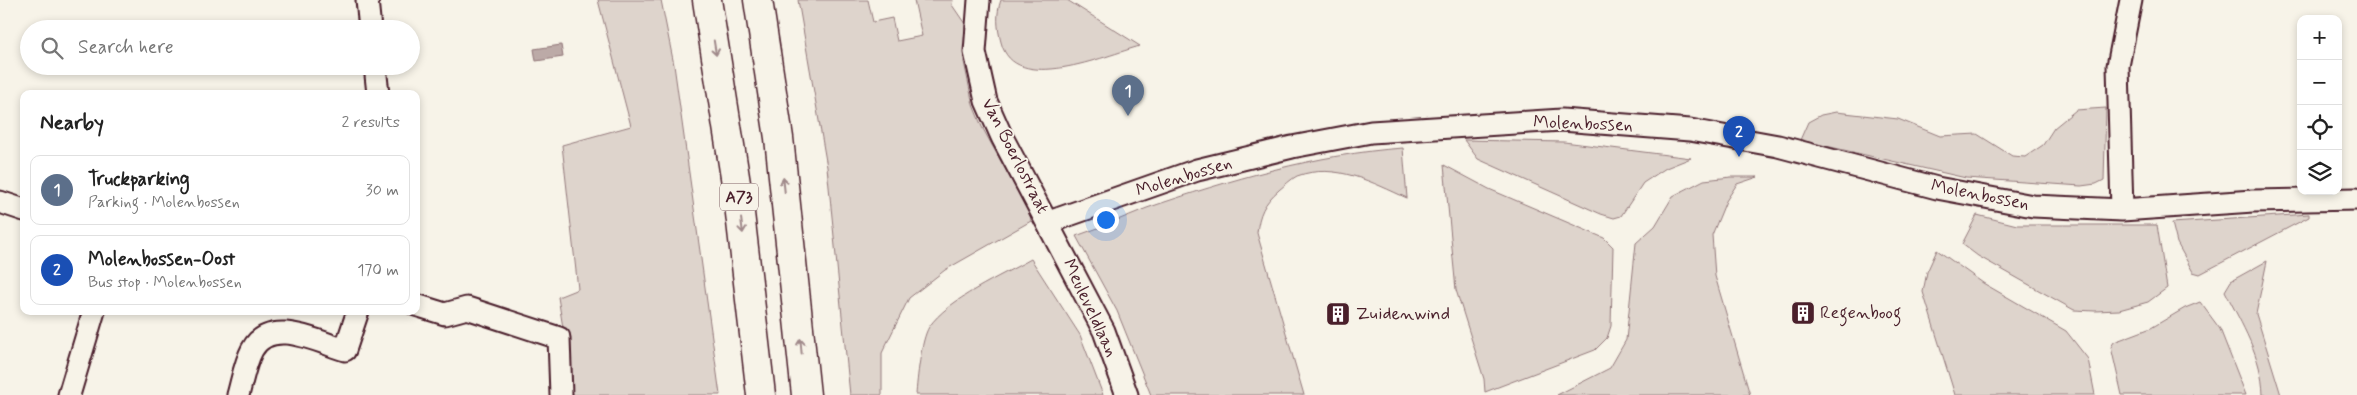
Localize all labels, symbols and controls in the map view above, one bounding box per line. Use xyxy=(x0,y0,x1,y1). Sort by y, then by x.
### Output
map controls xyxy=(2297,15,2342,195)
button: + xyxy=(2297,15,2342,60)
search box xyxy=(20,20,420,75)
icon: search xyxy=(38,34,66,62)
text: Search here xyxy=(78,35,174,60)
one-way arrow xyxy=(710,40,720,56)
button: − xyxy=(2297,60,2342,105)
pin: 1 xyxy=(1112,75,1144,116)
street label: Van Boerlostraat xyxy=(976,94,1055,218)
button: locate xyxy=(2297,105,2342,150)
text: Nearby xyxy=(40,109,104,137)
street label: Molenbossen xyxy=(1533,110,1633,138)
text: 2 results xyxy=(342,112,400,133)
pin: 2 xyxy=(1723,116,1755,157)
button: layers xyxy=(2297,150,2342,195)
street label: Molenbossen xyxy=(1133,151,1235,203)
text: Truckparking xyxy=(88,167,190,192)
street label: Molenbossen xyxy=(1929,174,2031,216)
one-way arrow xyxy=(779,177,789,193)
text: 1 xyxy=(53,180,61,201)
text: 30 m xyxy=(366,180,399,201)
road number: A73 xyxy=(720,183,758,210)
text: Parking · Molenbossen xyxy=(88,192,240,213)
your location xyxy=(1093,207,1119,233)
one-way arrow xyxy=(737,218,747,234)
text: Molenbossen-Oost xyxy=(88,247,235,272)
street label: Meuleveldlaan xyxy=(1057,255,1123,361)
text: 2 xyxy=(53,260,61,281)
text: 170 m xyxy=(357,260,399,281)
text: Bus stop · Molenbossen xyxy=(88,272,242,293)
building icon: Regenboog xyxy=(1790,300,1816,326)
building icon: Zuidenwind xyxy=(1325,301,1351,327)
place label: Regenboog xyxy=(1820,301,1901,327)
place label: Zuidenwind xyxy=(1356,302,1450,326)
one-way arrow xyxy=(797,339,806,355)

